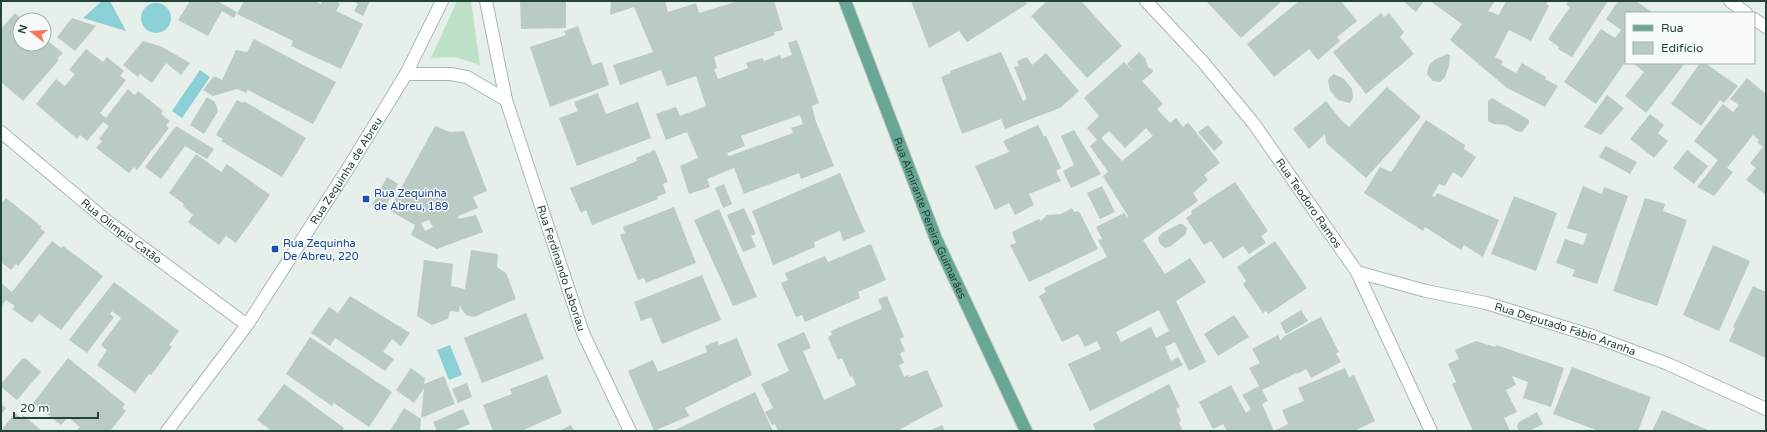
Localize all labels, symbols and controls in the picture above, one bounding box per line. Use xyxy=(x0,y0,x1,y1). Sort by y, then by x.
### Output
north arrow xyxy=(12,12,52,52)
legend xyxy=(1625,12,1755,64)
text: Rua xyxy=(1661,21,1684,35)
text: N xyxy=(15,23,30,35)
text: Edifício xyxy=(1661,41,1703,55)
street label: Rua Zequinha de Abreu xyxy=(308,115,385,227)
street label: Rua Almirante Pereira Guimarães xyxy=(891,136,969,301)
street label: Rua Teodoro Ramos xyxy=(1273,156,1344,250)
place label: Rua Zequinha de Abreu, 189 xyxy=(374,187,449,213)
marker: Rua Zequinha de Abreu, 189 xyxy=(361,194,371,204)
street label: Rua Olimpio Catão xyxy=(78,196,164,267)
street label: Rua Ferdinando Laboriau xyxy=(534,204,588,333)
place label: Rua Zequinha De Abreu, 220 xyxy=(283,237,359,263)
marker: Rua Zequinha De Abreu, 220 xyxy=(270,244,280,254)
street label: Rua Deputado Fábio Aranha xyxy=(1493,300,1637,358)
scale bar xyxy=(14,394,98,420)
text: 20 m xyxy=(20,401,49,415)

